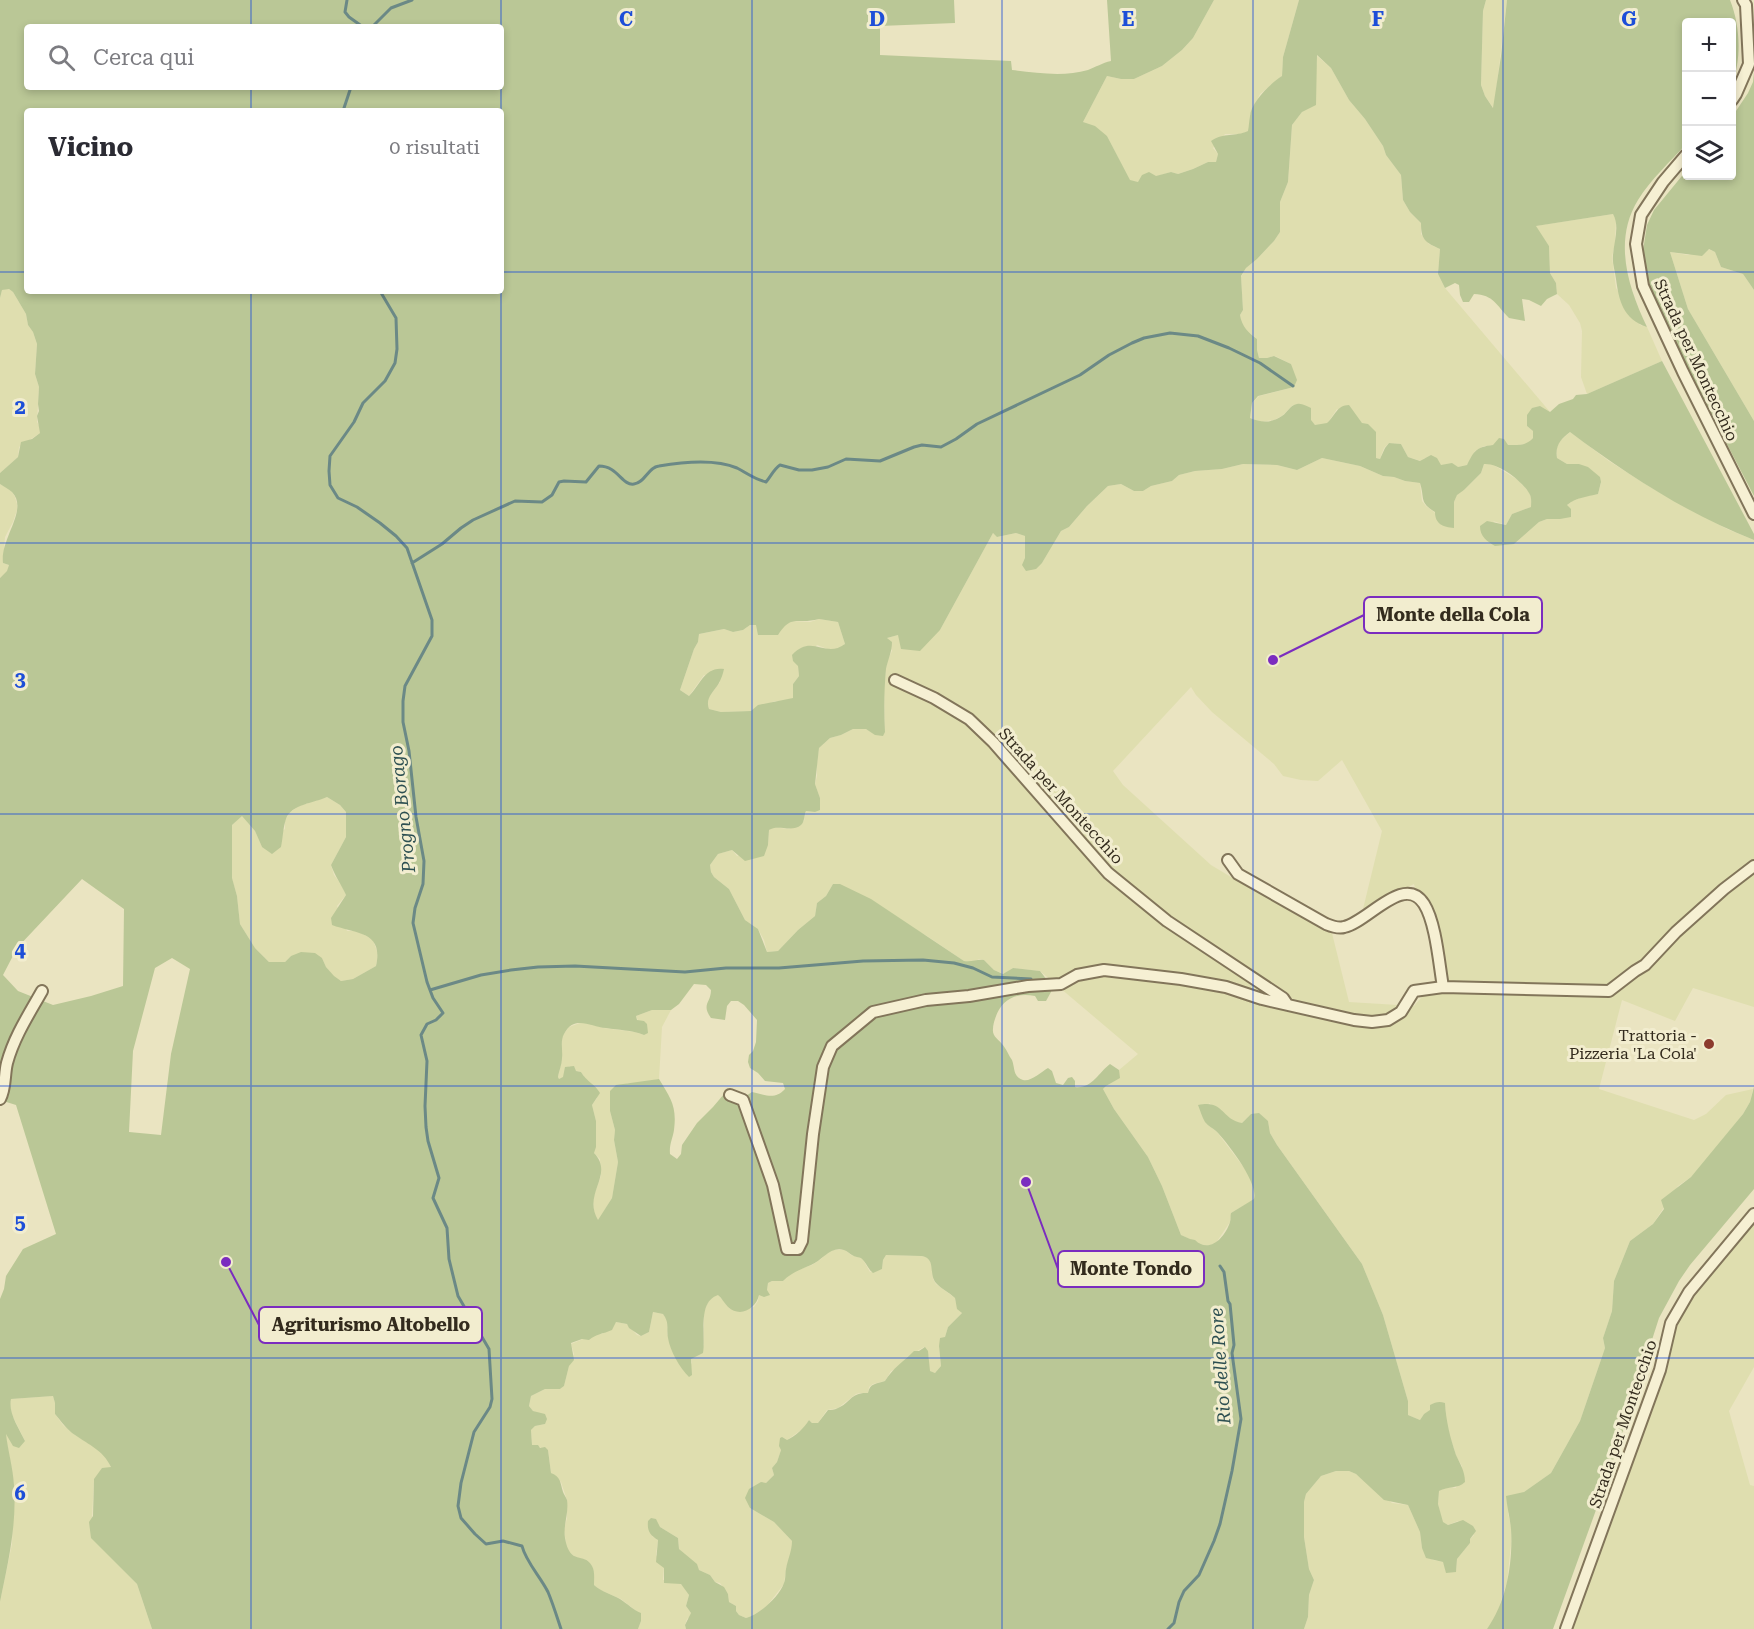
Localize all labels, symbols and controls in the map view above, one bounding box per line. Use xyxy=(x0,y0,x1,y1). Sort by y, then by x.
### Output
text: C xyxy=(619,7,633,31)
text: D xyxy=(869,7,885,31)
text: E xyxy=(1122,7,1135,31)
text: F xyxy=(1372,7,1384,31)
text: G xyxy=(1621,7,1637,31)
map controls xyxy=(1682,18,1736,180)
button: + xyxy=(1682,18,1736,72)
search box xyxy=(24,24,504,90)
icon: search xyxy=(45,41,78,74)
text: Cerca qui xyxy=(93,45,194,70)
button: − xyxy=(1682,72,1736,126)
button: layers xyxy=(1682,126,1736,180)
text: Vicino xyxy=(48,132,133,162)
text: 0 risultati xyxy=(389,135,480,159)
street label: Strada per Montecchio xyxy=(1650,276,1742,444)
text: 2 xyxy=(14,395,26,419)
callout: Monte della Cola xyxy=(1364,597,1542,633)
text: Monte della Cola xyxy=(1376,604,1530,625)
text: 3 xyxy=(14,667,26,691)
street label: Strada per Montecchio xyxy=(995,724,1127,868)
water label: Progno Borago xyxy=(385,744,419,875)
text: 4 xyxy=(14,938,26,962)
place label: Trattoria - Pizzeria 'La Cola' xyxy=(1569,1026,1697,1063)
marker: Trattoria - Pizzeria 'La Cola' xyxy=(1702,1037,1716,1051)
text: 5 xyxy=(14,1210,26,1234)
callout: Monte Tondo xyxy=(1058,1251,1204,1287)
text: Monte Tondo xyxy=(1070,1258,1192,1279)
callout: Agriturismo Altobello xyxy=(259,1307,482,1343)
water label: Rio delle Rore xyxy=(1205,1307,1235,1426)
text: Agriturismo Altobello xyxy=(272,1314,471,1335)
street label: Strada per Montecchio xyxy=(1585,1337,1661,1511)
text: 6 xyxy=(14,1481,26,1505)

